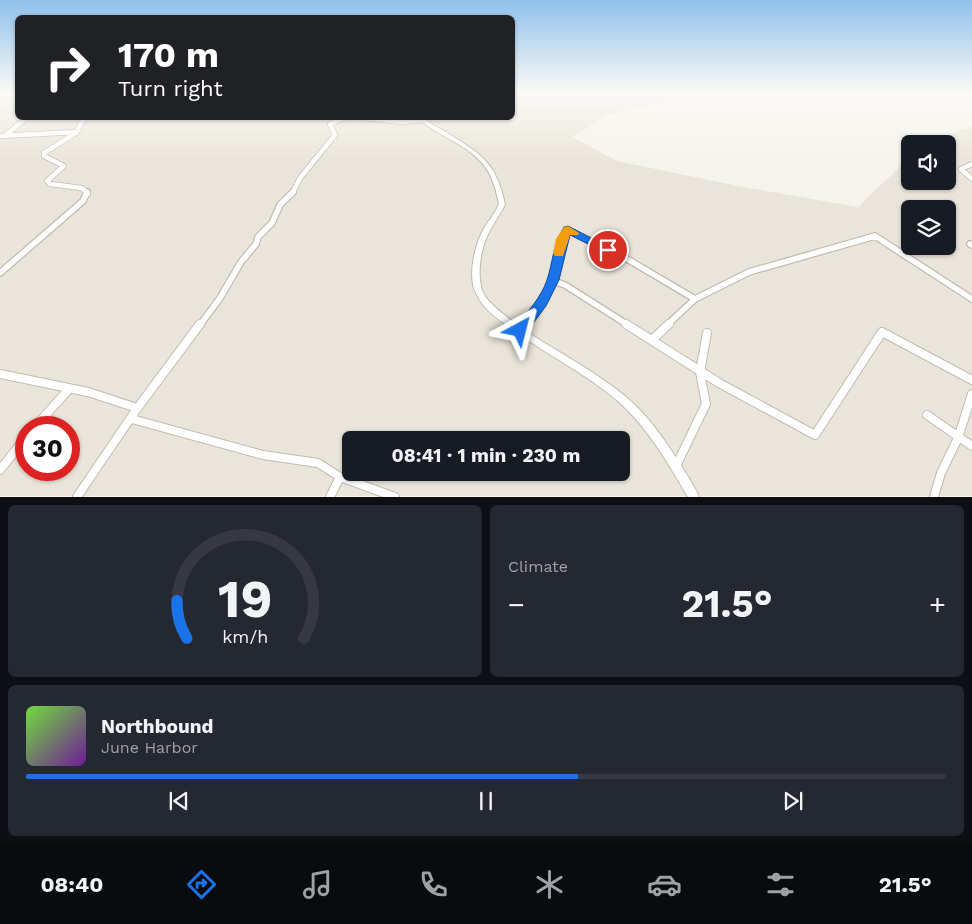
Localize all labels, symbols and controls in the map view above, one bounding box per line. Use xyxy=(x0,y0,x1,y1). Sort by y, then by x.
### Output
text: 170 m xyxy=(118,34,219,76)
icon: right xyxy=(35,35,100,100)
text: Turn right xyxy=(118,76,223,101)
map controls xyxy=(901,135,956,255)
button: sound xyxy=(901,135,956,190)
button: layers xyxy=(901,200,956,255)
pin xyxy=(587,229,629,271)
icon: arrive xyxy=(594,236,622,264)
position arrow xyxy=(493,303,545,355)
speed limit sign: 30 xyxy=(15,416,80,481)
text: 08:41 · 1 min · 230 m xyxy=(392,444,580,467)
text: Climate xyxy=(508,557,568,576)
text: 19 xyxy=(218,569,272,630)
text: 21.5° xyxy=(681,582,773,626)
text: − xyxy=(508,588,525,621)
text: + xyxy=(929,588,946,621)
text: km/h xyxy=(222,626,268,647)
text: Northbound xyxy=(101,715,213,738)
text: June Harbor xyxy=(101,738,198,757)
icon: previous xyxy=(165,787,193,815)
icon: pause xyxy=(472,787,500,815)
icon: next xyxy=(779,787,807,815)
icon: directions xyxy=(184,867,219,902)
icon: music xyxy=(300,867,335,902)
icon: phone xyxy=(416,867,451,902)
icon: climate xyxy=(532,867,567,902)
icon: car xyxy=(647,867,682,902)
icon: filters xyxy=(763,867,798,902)
text: 08:40 xyxy=(40,872,103,897)
text: 21.5° xyxy=(879,872,932,897)

